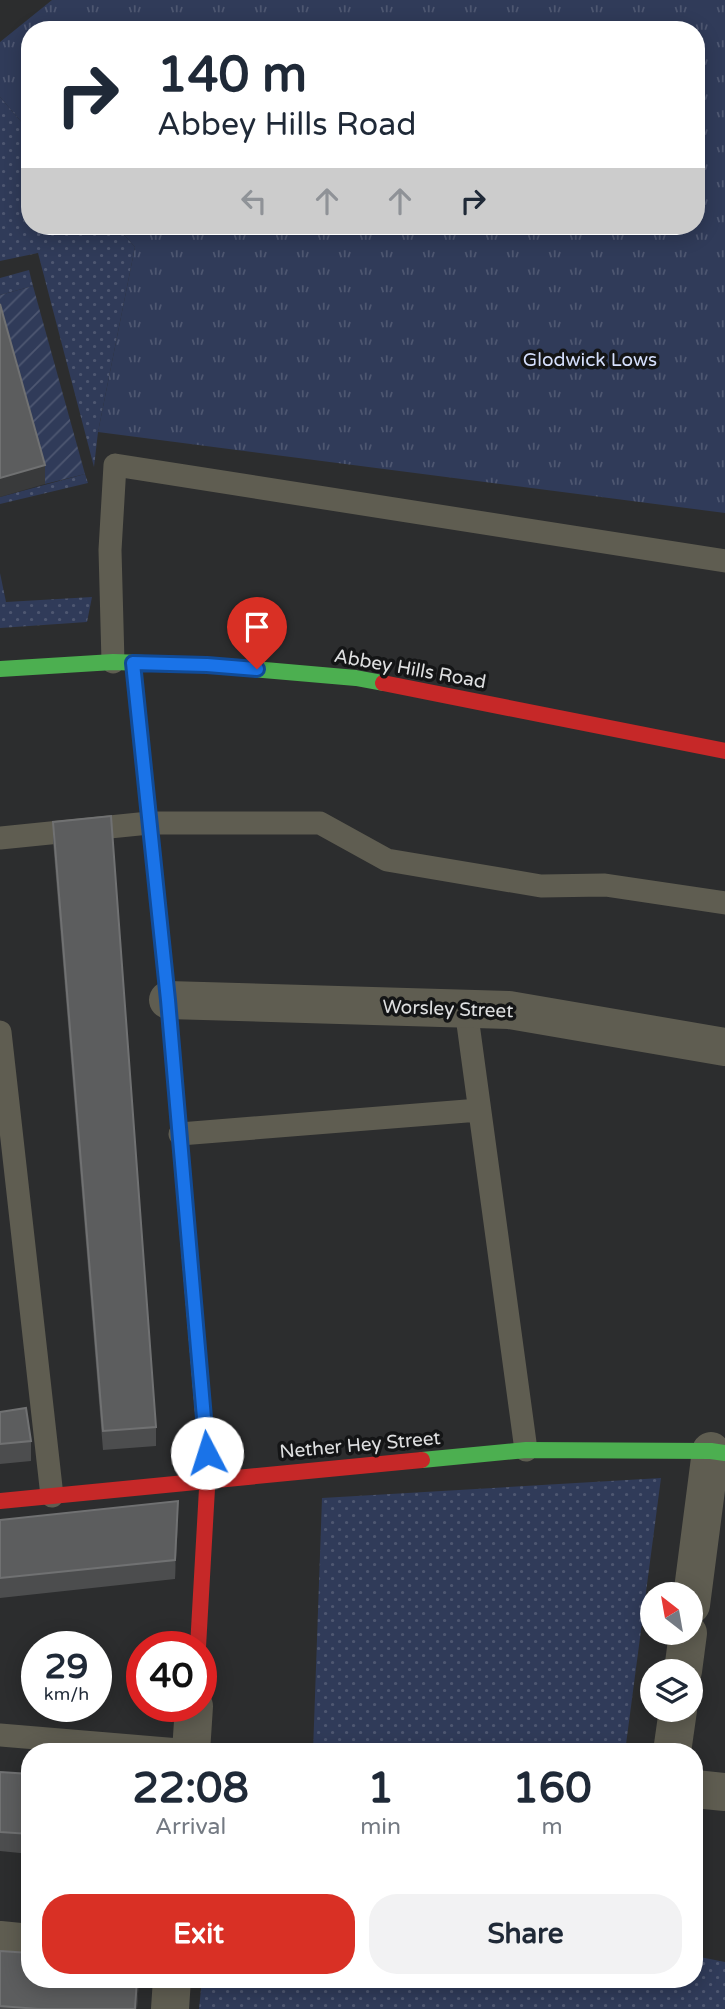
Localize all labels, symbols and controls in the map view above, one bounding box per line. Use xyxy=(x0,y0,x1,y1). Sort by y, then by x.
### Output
text: 140 m xyxy=(157,46,307,105)
icon: right xyxy=(42,49,133,140)
text: Abbey Hills Road xyxy=(157,106,416,144)
icon: left xyxy=(235,182,273,220)
icon: ahead xyxy=(308,182,346,220)
icon: ahead xyxy=(381,182,419,220)
icon: right xyxy=(454,182,492,220)
park label: Glodwick Lows xyxy=(523,349,657,371)
pin xyxy=(227,597,287,669)
icon: arrive xyxy=(238,608,276,646)
street label: Abbey Hills Road xyxy=(332,645,488,693)
street label: Worsley Street xyxy=(382,996,514,1022)
position arrow xyxy=(170,1416,244,1490)
street label: Nether Hey Street xyxy=(278,1427,442,1463)
north arrow xyxy=(640,1582,704,1645)
map controls xyxy=(640,1582,703,1722)
speed limit sign: 40 xyxy=(126,1631,217,1722)
text: 29 xyxy=(45,1646,88,1688)
button: layers xyxy=(640,1659,703,1722)
text: km/h xyxy=(44,1683,89,1705)
text: 22:08 xyxy=(132,1763,249,1814)
text: 1 xyxy=(367,1763,394,1814)
text: 160 xyxy=(512,1763,592,1814)
text: Arrival xyxy=(155,1813,226,1841)
text: min xyxy=(360,1813,401,1841)
text: m xyxy=(541,1813,563,1841)
button: Exit xyxy=(42,1894,355,1974)
button: Share xyxy=(369,1894,682,1974)

